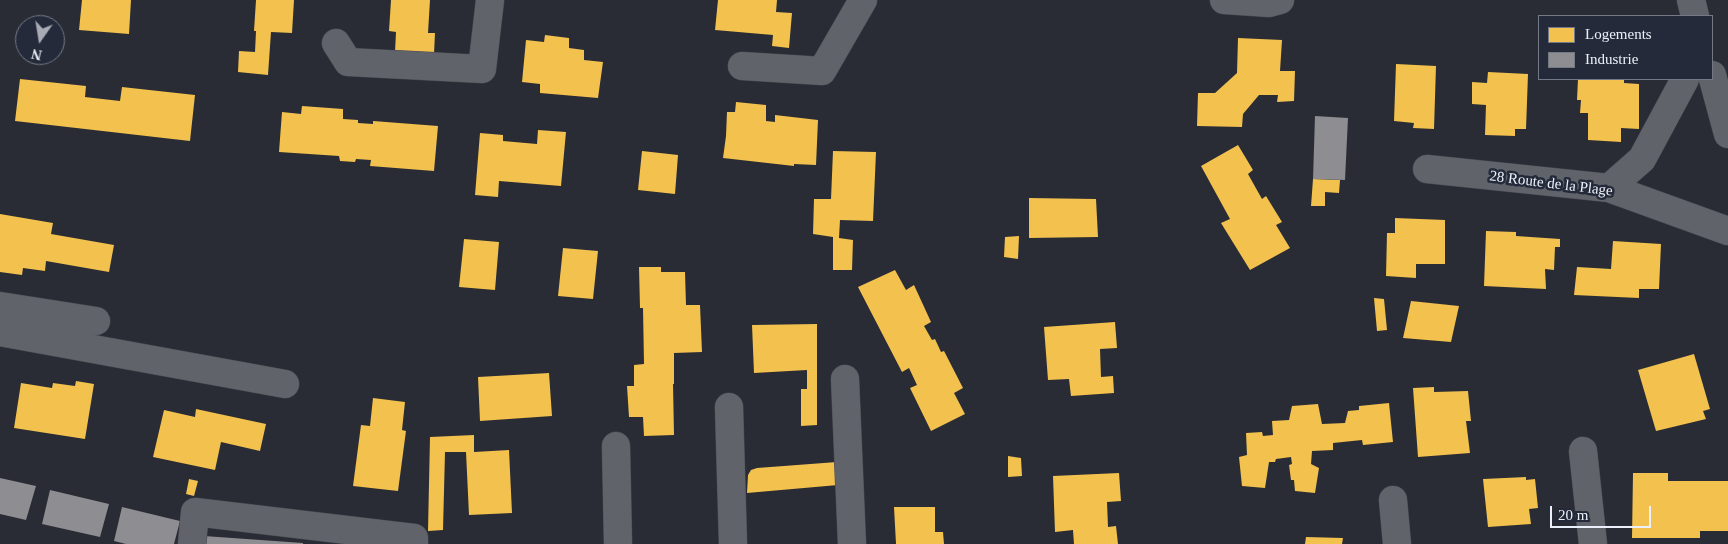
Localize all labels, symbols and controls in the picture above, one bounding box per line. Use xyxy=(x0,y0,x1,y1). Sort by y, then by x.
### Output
north arrow xyxy=(15,15,65,65)
legend xyxy=(1538,15,1713,80)
text: Logements xyxy=(1585,26,1652,42)
text: N xyxy=(30,46,43,63)
text: Industrie xyxy=(1585,51,1638,67)
street label: 28 Route de la Plage xyxy=(1488,168,1614,200)
scale bar xyxy=(1553,496,1654,528)
text: 20 m xyxy=(1558,507,1588,523)

